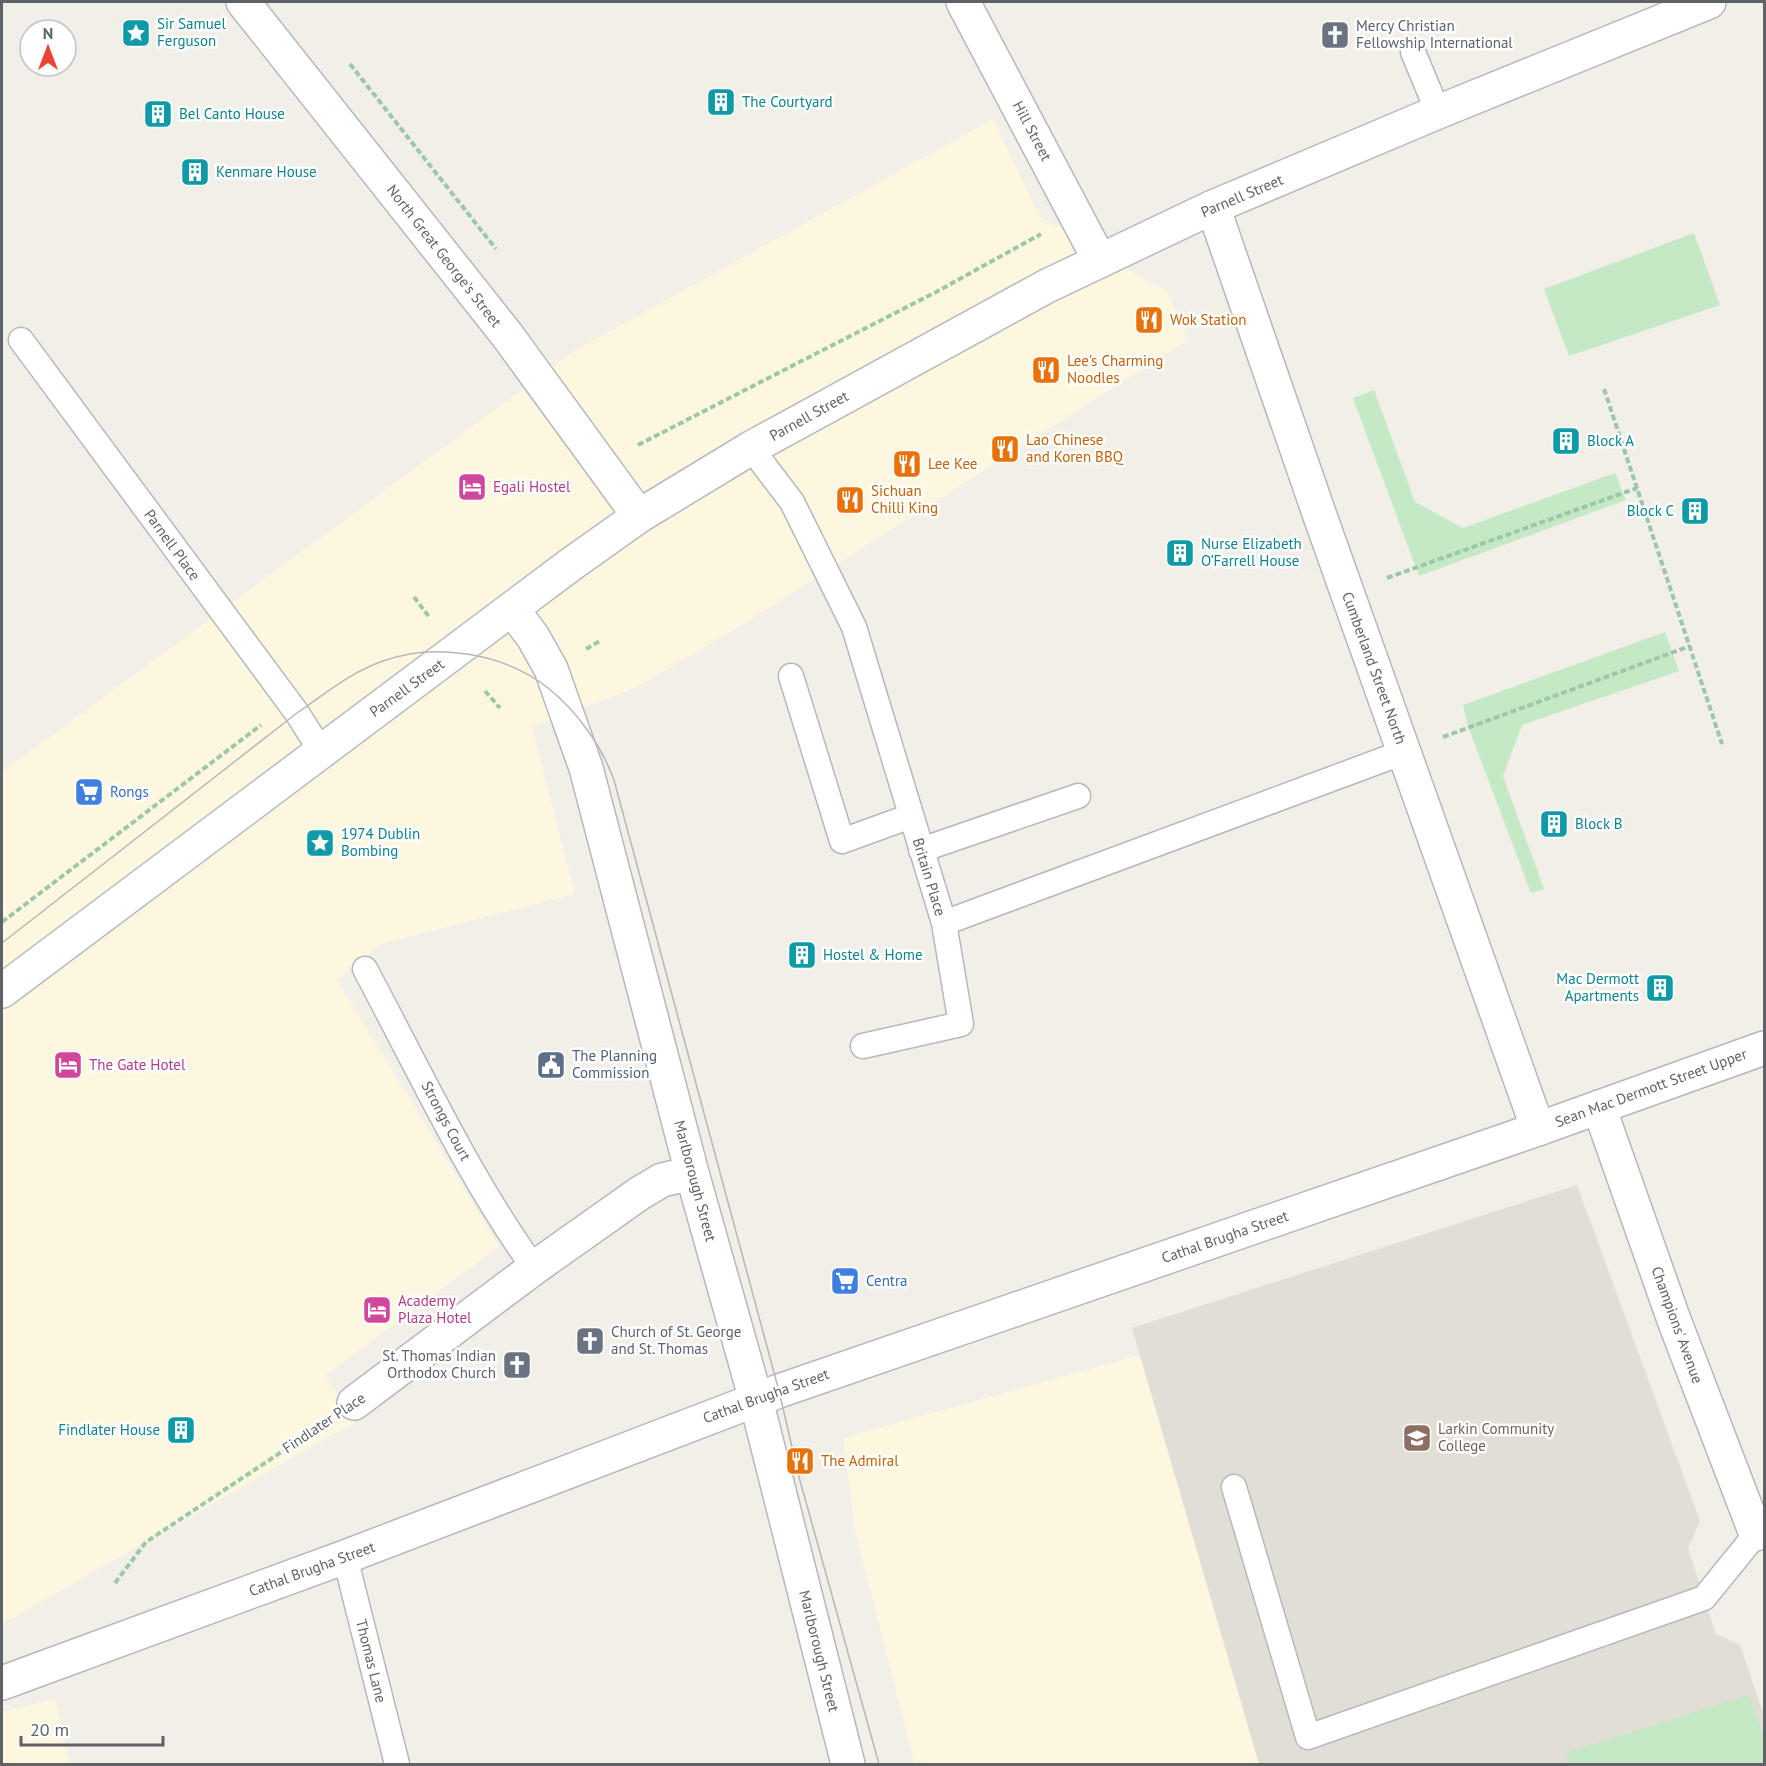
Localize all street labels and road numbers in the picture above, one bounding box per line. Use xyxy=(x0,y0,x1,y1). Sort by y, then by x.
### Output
street label: Hill Street xyxy=(1009,98,1056,164)
street label: Parnell Street xyxy=(1198,170,1286,221)
street label: North Great George's Street xyxy=(383,181,506,331)
street label: Parnell Street xyxy=(766,386,852,445)
street label: Parnell Place xyxy=(140,505,205,584)
street label: Cumberland Street North xyxy=(1338,589,1411,747)
street label: Parnell Street xyxy=(366,654,448,721)
street label: Britain Place xyxy=(909,835,950,918)
street label: Sean Mac Dermott Street Upper xyxy=(1552,1044,1749,1131)
street label: Strongs Court xyxy=(417,1078,475,1164)
street label: Marlborough Street xyxy=(670,1118,721,1244)
street label: Cathal Brugha Street xyxy=(1159,1206,1291,1267)
street label: Champions' Avenue xyxy=(1647,1264,1708,1386)
street label: Cathal Brugha Street xyxy=(700,1364,831,1427)
street label: Findlater Place xyxy=(279,1388,369,1457)
street label: Cathal Brugha Street xyxy=(246,1537,377,1600)
street label: Marlborough Street xyxy=(795,1588,844,1714)
street label: Thomas Lane xyxy=(352,1617,391,1705)

